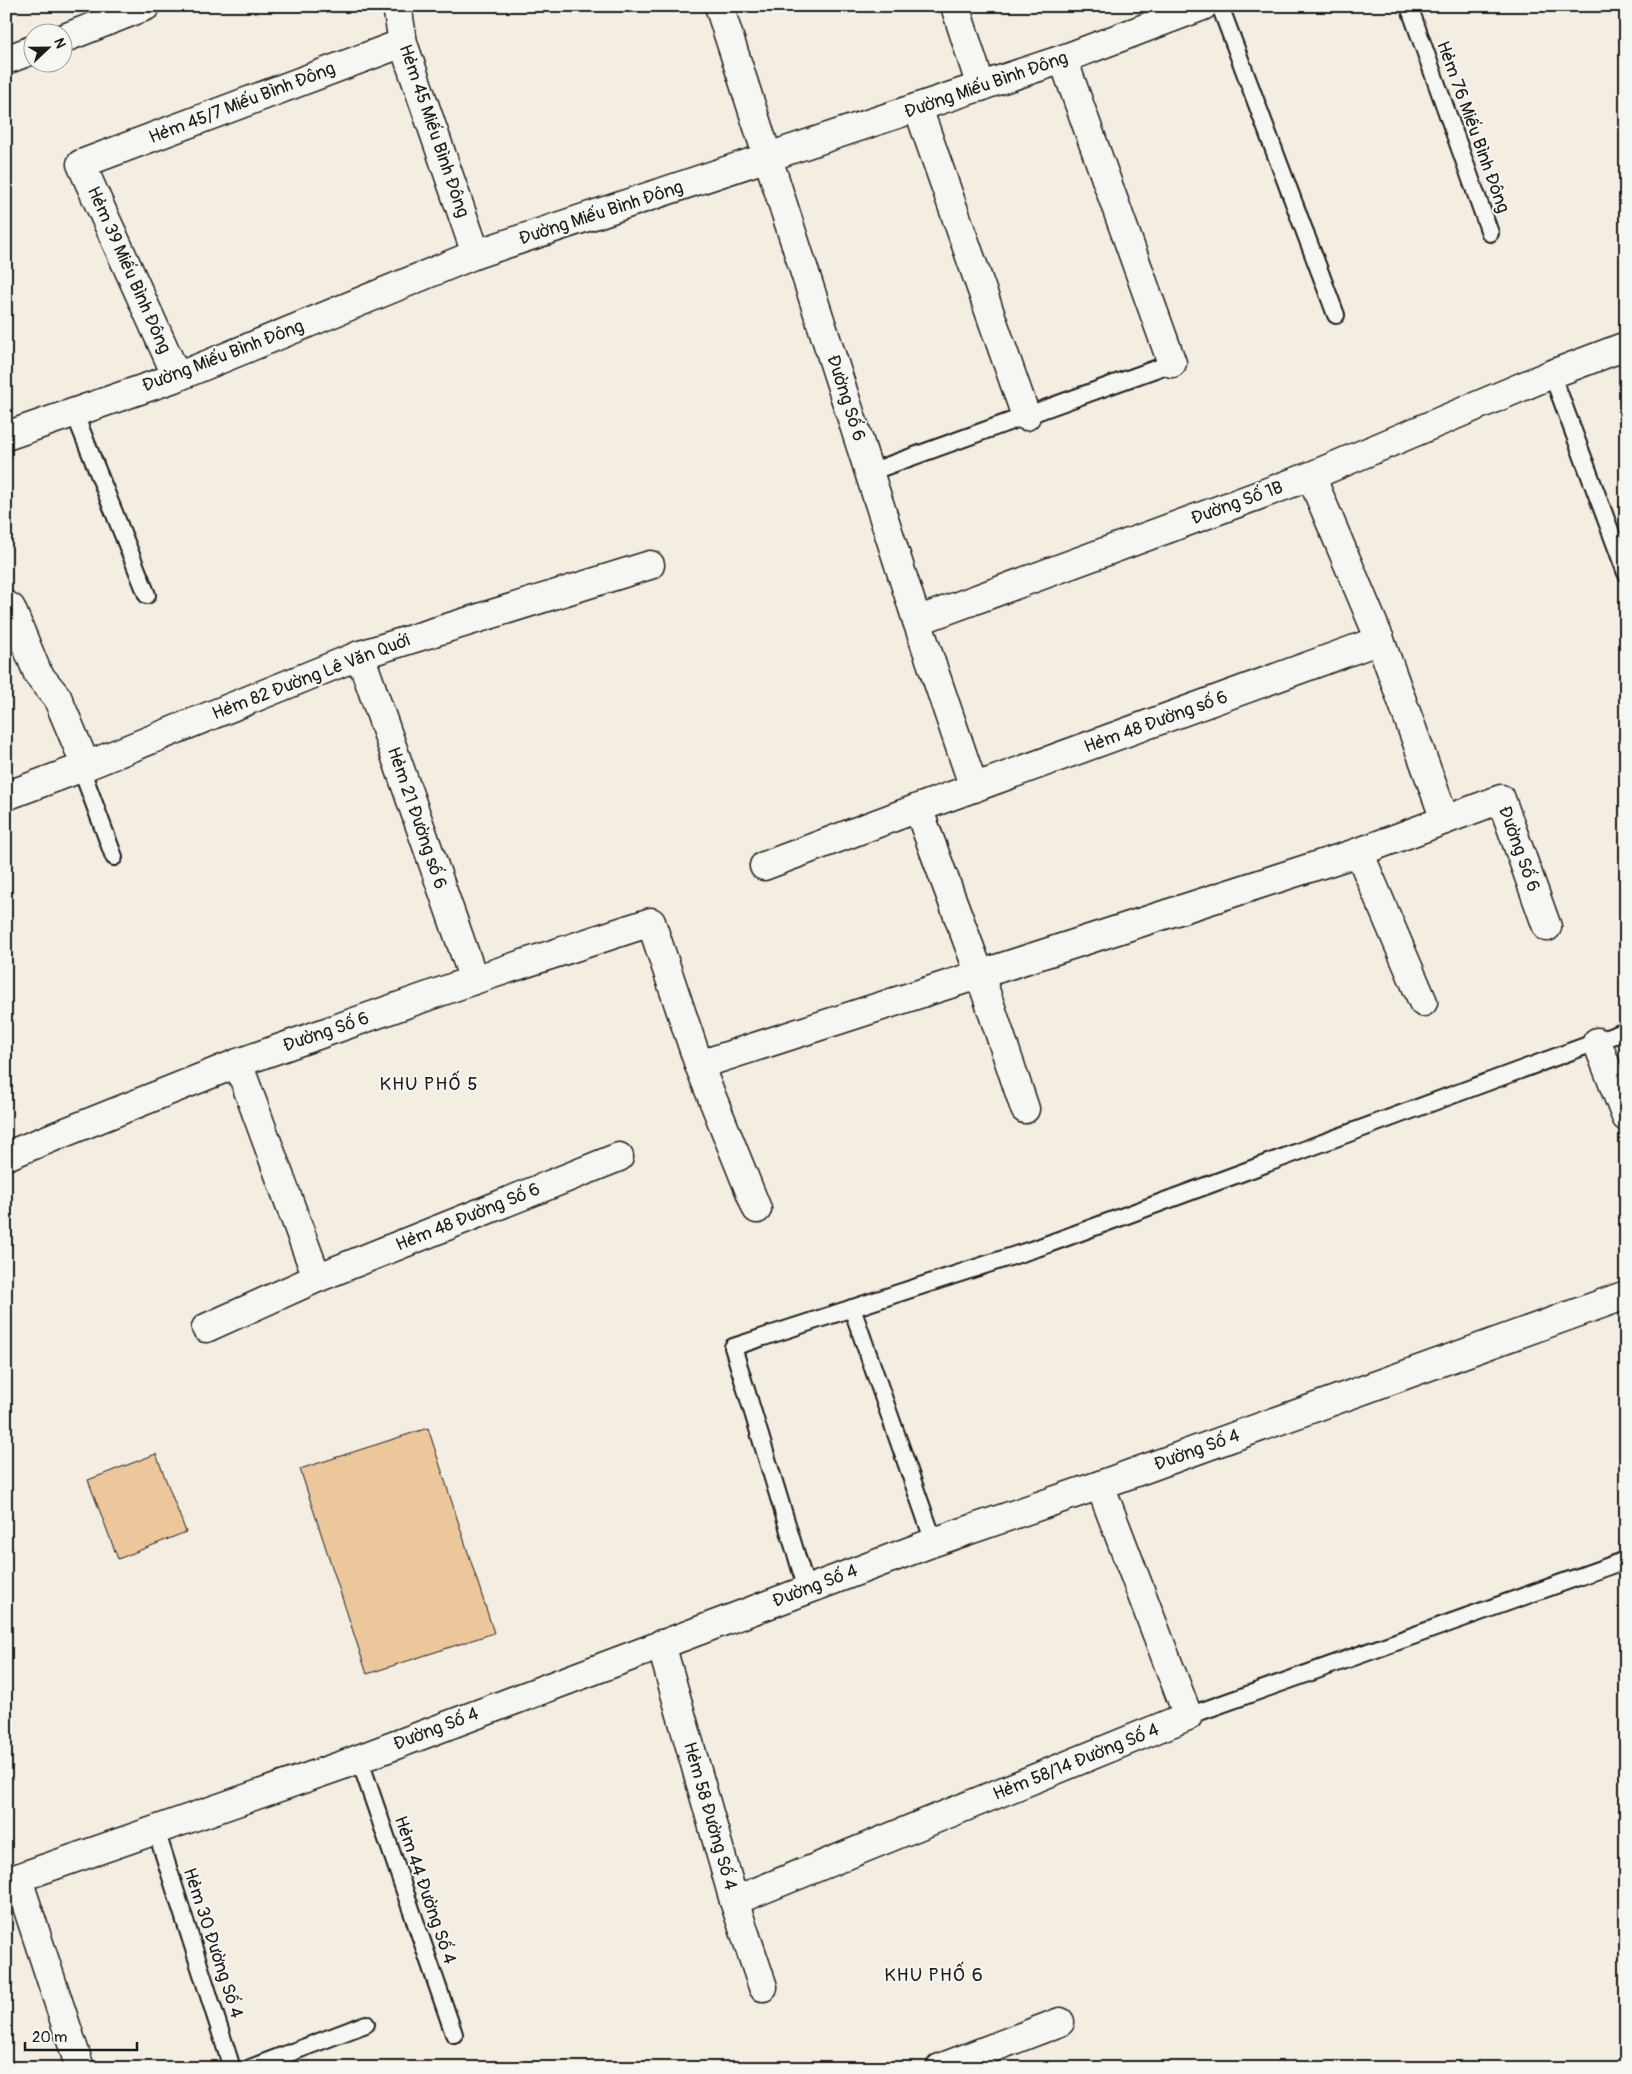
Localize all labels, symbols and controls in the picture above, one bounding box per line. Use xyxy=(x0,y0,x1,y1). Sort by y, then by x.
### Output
north arrow xyxy=(22,22,72,72)
text: N xyxy=(50,36,69,51)
street label: Hẻm 76 Miếu Bình Đông xyxy=(1431,38,1515,216)
street label: Hẻm 45 Miếu Bình Đông xyxy=(394,41,474,221)
street label: Đường Miếu Bình Đông xyxy=(901,46,1071,124)
street label: Hẻm 45/7 Miếu Bình Đông xyxy=(146,57,338,149)
street label: Đường Miếu Bình Đông xyxy=(516,176,686,250)
street label: Hẻm 39 Miếu Bình Đông xyxy=(82,183,176,357)
street label: Đường Miếu Bình Đông xyxy=(139,315,307,397)
street label: Đường Số 6 xyxy=(821,352,871,444)
street label: Đường Số 1B xyxy=(1188,476,1286,530)
street label: Hẻm 82 Đường Lê Văn Quới xyxy=(209,629,413,725)
street label: Hẻm 48 Đường số 6 xyxy=(1081,685,1231,759)
street label: Hẻm 21 Đường số 6 xyxy=(382,744,452,892)
street label: Đường Số 6 xyxy=(1493,803,1545,895)
street label: Đường Số 6 xyxy=(280,1007,372,1057)
district label: KHU PHỐ 5 xyxy=(380,1070,478,1096)
street label: Hẻm 48 Đường Số 6 xyxy=(392,1178,544,1256)
street label: Đường Số 4 xyxy=(1151,1424,1243,1476)
street label: Đường Số 4 xyxy=(769,1559,861,1613)
street label: Đường Số 4 xyxy=(390,1702,482,1756)
street label: Hẻm 58/14 Đường Số 4 xyxy=(990,1718,1163,1806)
street label: Hẻm 58 Đường Số 4 xyxy=(678,1739,742,1893)
street label: Hẻm 44 Đường Số 4 xyxy=(389,1813,461,1968)
street label: Hẻm 30 Đường Số 4 xyxy=(178,1865,248,2021)
district label: KHU PHỐ 6 xyxy=(884,1961,984,1987)
scale bar xyxy=(25,2019,138,2051)
text: 20 m xyxy=(32,2028,67,2047)

